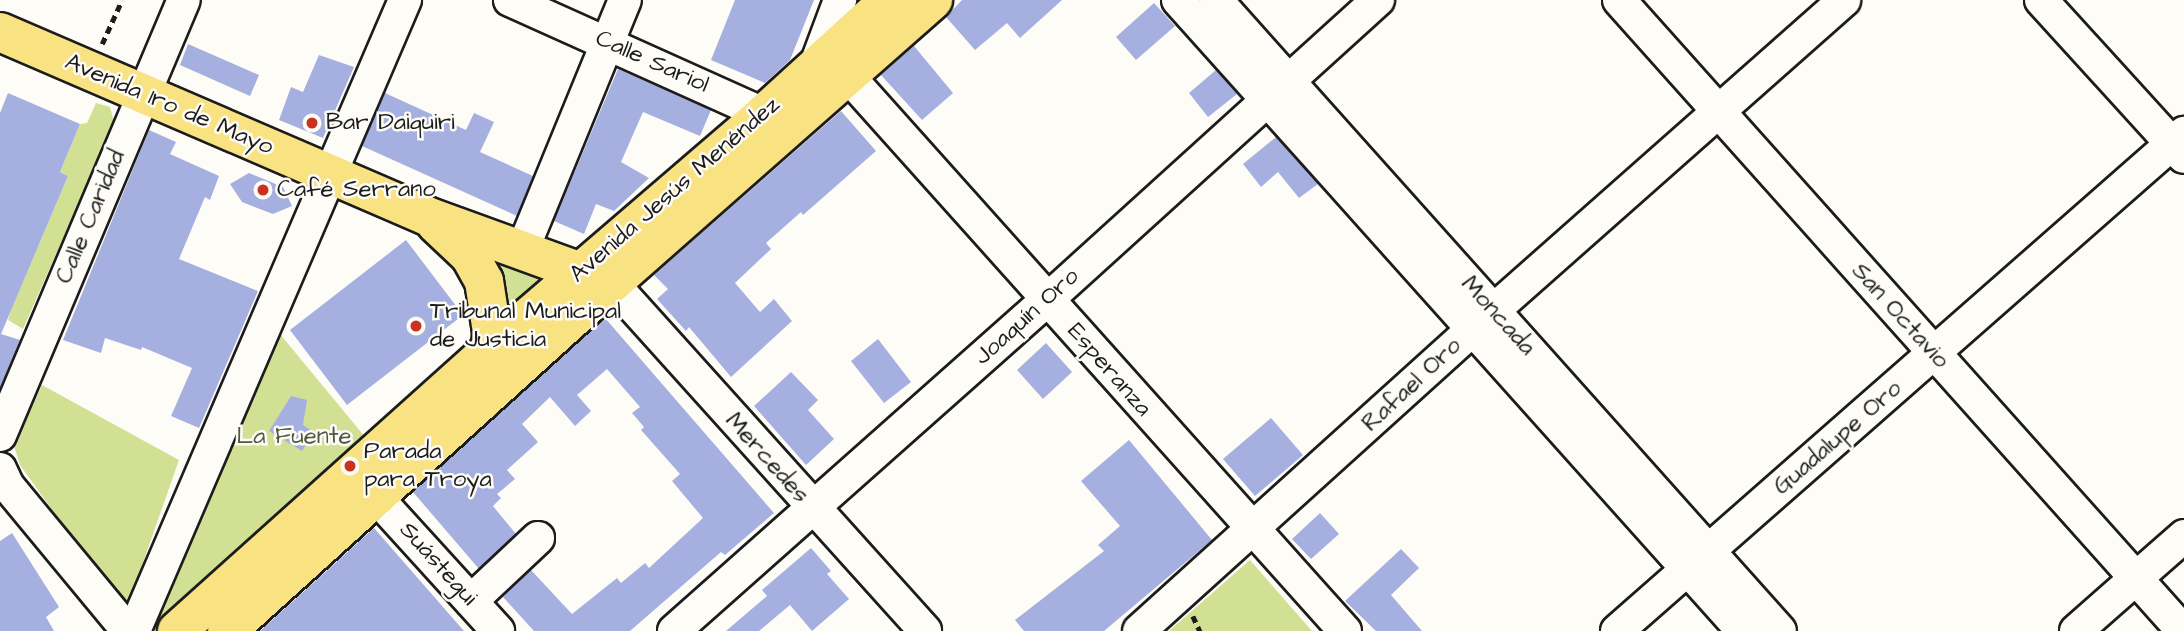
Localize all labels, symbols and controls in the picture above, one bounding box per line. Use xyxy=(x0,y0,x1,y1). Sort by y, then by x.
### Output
street label: Calle Sariol xyxy=(591,24,713,100)
street label: Avenida 1ro de Mayo xyxy=(60,48,278,162)
street label: Avenida Jesús Menéndez xyxy=(564,91,786,289)
place label: Bar Daiquiri xyxy=(326,109,455,137)
marker: Bar Daiquiri xyxy=(304,115,320,131)
street label: Calle Caridad xyxy=(50,146,132,288)
place label: Café Serrano xyxy=(277,176,436,204)
marker: Café Serrano xyxy=(255,182,271,198)
street label: San Octavio xyxy=(1845,257,1955,375)
street label: Joaquín Oro xyxy=(969,262,1085,372)
street label: Moncada xyxy=(1455,270,1541,362)
place label: Tribunal Municipal de Justicia xyxy=(430,298,621,354)
street label: Esperanza xyxy=(1061,317,1157,423)
marker: Tribunal Municipal de Justicia xyxy=(408,318,424,334)
street label: Rafael Oro xyxy=(1356,332,1468,438)
street label: Guadalupe Oro xyxy=(1768,375,1908,501)
street label: Mercedes xyxy=(719,407,815,509)
park label: La Fuente xyxy=(237,423,351,451)
place label: Parada para Troya xyxy=(364,438,492,494)
marker: Parada para Troya xyxy=(342,458,358,474)
street label: Suástegui xyxy=(393,516,483,612)

